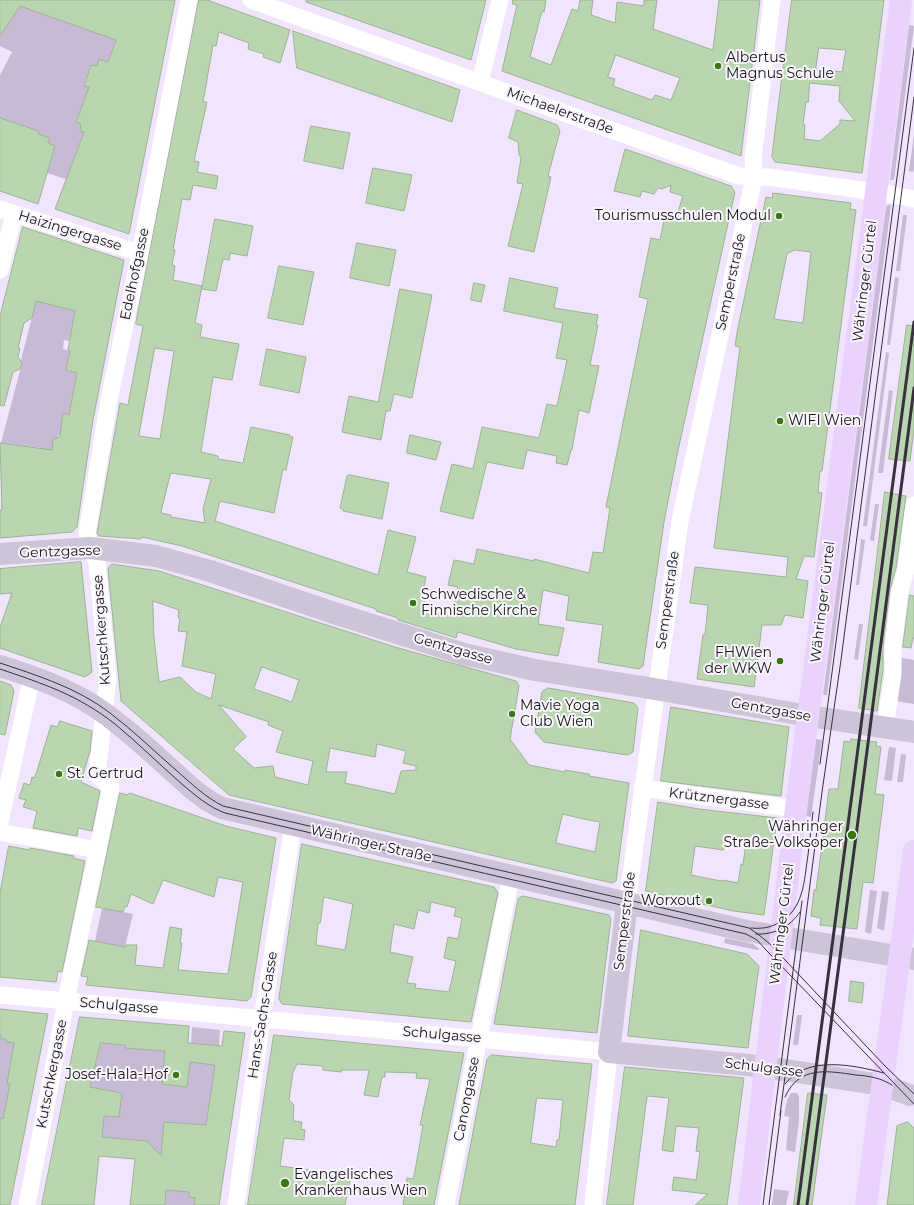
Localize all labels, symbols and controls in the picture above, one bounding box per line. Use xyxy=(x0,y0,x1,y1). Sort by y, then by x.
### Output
place label: Albertus Magnus Schule xyxy=(726,50,834,82)
marker: Albertus Magnus Schule xyxy=(713,61,723,71)
street label: Michaelerstraße xyxy=(504,84,616,138)
street label: Haizingergasse xyxy=(16,207,124,255)
place label: Tourismusschulen Modul xyxy=(595,208,771,224)
marker: Tourismusschulen Modul xyxy=(774,211,784,221)
street label: Währinger Gürtel xyxy=(849,219,881,343)
street label: Edelhofgasse xyxy=(117,226,153,322)
street label: Semperstraße xyxy=(712,232,750,332)
place label: WIFI Wien xyxy=(788,413,861,429)
marker: WIFI Wien xyxy=(775,416,785,426)
street label: Währinger Gürtel xyxy=(807,540,839,664)
street label: Gentzgasse xyxy=(19,542,101,562)
street label: Semperstraße xyxy=(653,550,683,650)
street label: Kutschkergasse xyxy=(90,574,114,686)
place label: Schwedische & Finnische Kirche xyxy=(421,587,537,620)
marker: Schwedische & Finnische Kirche xyxy=(408,598,418,608)
street label: Gentzgasse xyxy=(412,630,494,668)
place label: FHWien der WKW xyxy=(704,645,772,678)
marker: FHWien der WKW xyxy=(775,656,785,666)
street label: Gentzgasse xyxy=(729,695,813,725)
place label: Mavie Yoga Club Wien xyxy=(520,698,600,730)
marker: Mavie Yoga Club Wien xyxy=(507,709,517,719)
place label: St. Gertrud xyxy=(67,766,143,782)
marker: St. Gertrud xyxy=(54,769,64,779)
street label: Krütznergasse xyxy=(668,785,770,813)
place label: Währinger Straße-Volksoper xyxy=(724,819,843,852)
street label: Währinger Straße xyxy=(309,822,433,866)
marker: Währinger Straße-Volksoper xyxy=(846,829,858,841)
street label: Währinger Gürtel xyxy=(766,862,798,986)
street label: Semperstraße xyxy=(611,871,639,971)
place label: Worxout xyxy=(641,893,701,909)
marker: Worxout xyxy=(704,896,714,906)
street label: Hans-Sachs-Gasse xyxy=(245,950,281,1080)
street label: Schulgasse xyxy=(79,994,159,1018)
street label: Kutschkergasse xyxy=(33,1018,71,1130)
street label: Schulgasse xyxy=(402,1023,482,1047)
street label: Canongasse xyxy=(451,1055,483,1143)
street label: Schulgasse xyxy=(724,1055,804,1081)
place label: Josef-Hala-Hof xyxy=(65,1067,168,1083)
marker: Josef-Hala-Hof xyxy=(171,1070,181,1080)
place label: Evangelisches Krankenhaus Wien xyxy=(294,1167,427,1200)
marker: Evangelisches Krankenhaus Wien xyxy=(279,1177,291,1189)

